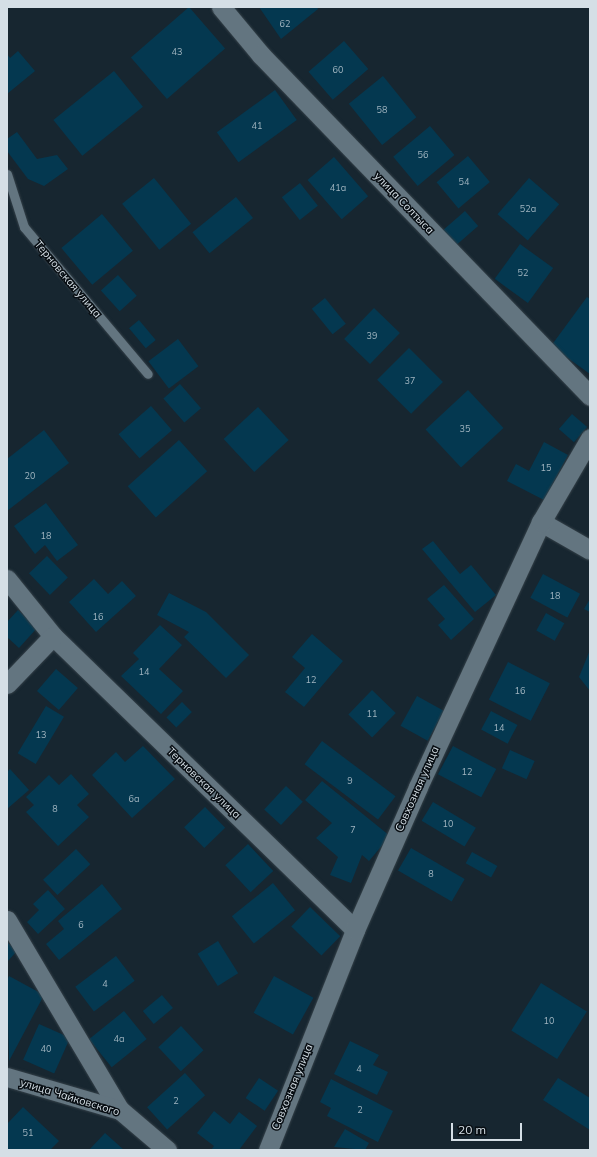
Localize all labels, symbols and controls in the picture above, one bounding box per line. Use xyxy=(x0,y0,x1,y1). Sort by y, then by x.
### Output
house number: 62 xyxy=(280,19,290,29)
house number: 43 xyxy=(172,47,182,57)
house number: 60 xyxy=(333,65,343,75)
house number: 58 xyxy=(377,105,387,115)
house number: 41 xyxy=(252,121,262,131)
house number: 56 xyxy=(418,150,428,160)
street label: улица Солтыса xyxy=(371,169,437,237)
house number: 54 xyxy=(459,177,469,187)
house number: 41а xyxy=(330,183,346,193)
house number: 52а xyxy=(520,204,536,214)
street label: Терновская улица xyxy=(32,238,104,320)
house number: 52 xyxy=(518,268,528,278)
house number: 39 xyxy=(367,331,377,341)
house number: 37 xyxy=(405,376,415,386)
house number: 35 xyxy=(460,424,470,434)
house number: 15 xyxy=(541,463,551,473)
house number: 20 xyxy=(25,471,35,481)
house number: 18 xyxy=(41,531,51,541)
house number: 18 xyxy=(550,591,560,601)
house number: 16 xyxy=(93,612,103,622)
house number: 14 xyxy=(139,667,149,677)
house number: 12 xyxy=(306,675,316,685)
house number: 16 xyxy=(515,686,525,696)
house number: 11 xyxy=(367,709,377,719)
house number: 14 xyxy=(494,723,504,733)
house number: 13 xyxy=(36,730,46,740)
street label: Совхозная улица xyxy=(392,744,442,834)
street label: Терновская улица xyxy=(165,745,243,821)
house number: 12 xyxy=(462,767,472,777)
house number: 9 xyxy=(347,776,353,786)
house number: 6а xyxy=(129,794,139,804)
house number: 8 xyxy=(52,804,58,814)
house number: 10 xyxy=(443,819,453,829)
house number: 7 xyxy=(350,825,356,835)
house number: 8 xyxy=(428,869,434,879)
house number: 6 xyxy=(78,920,84,930)
house number: 4 xyxy=(102,979,108,989)
house number: 10 xyxy=(544,1016,554,1026)
house number: 4а xyxy=(114,1034,124,1044)
street label: Совхозная улица xyxy=(269,1042,315,1132)
house number: 40 xyxy=(41,1044,51,1054)
house number: 4 xyxy=(356,1064,362,1074)
street label: улица Чайковского xyxy=(19,1076,121,1118)
house number: 2 xyxy=(173,1096,179,1106)
house number: 2 xyxy=(357,1105,363,1115)
scale bar xyxy=(453,1115,524,1141)
text: 20 m xyxy=(458,1122,486,1137)
house number: 51 xyxy=(23,1128,33,1138)

